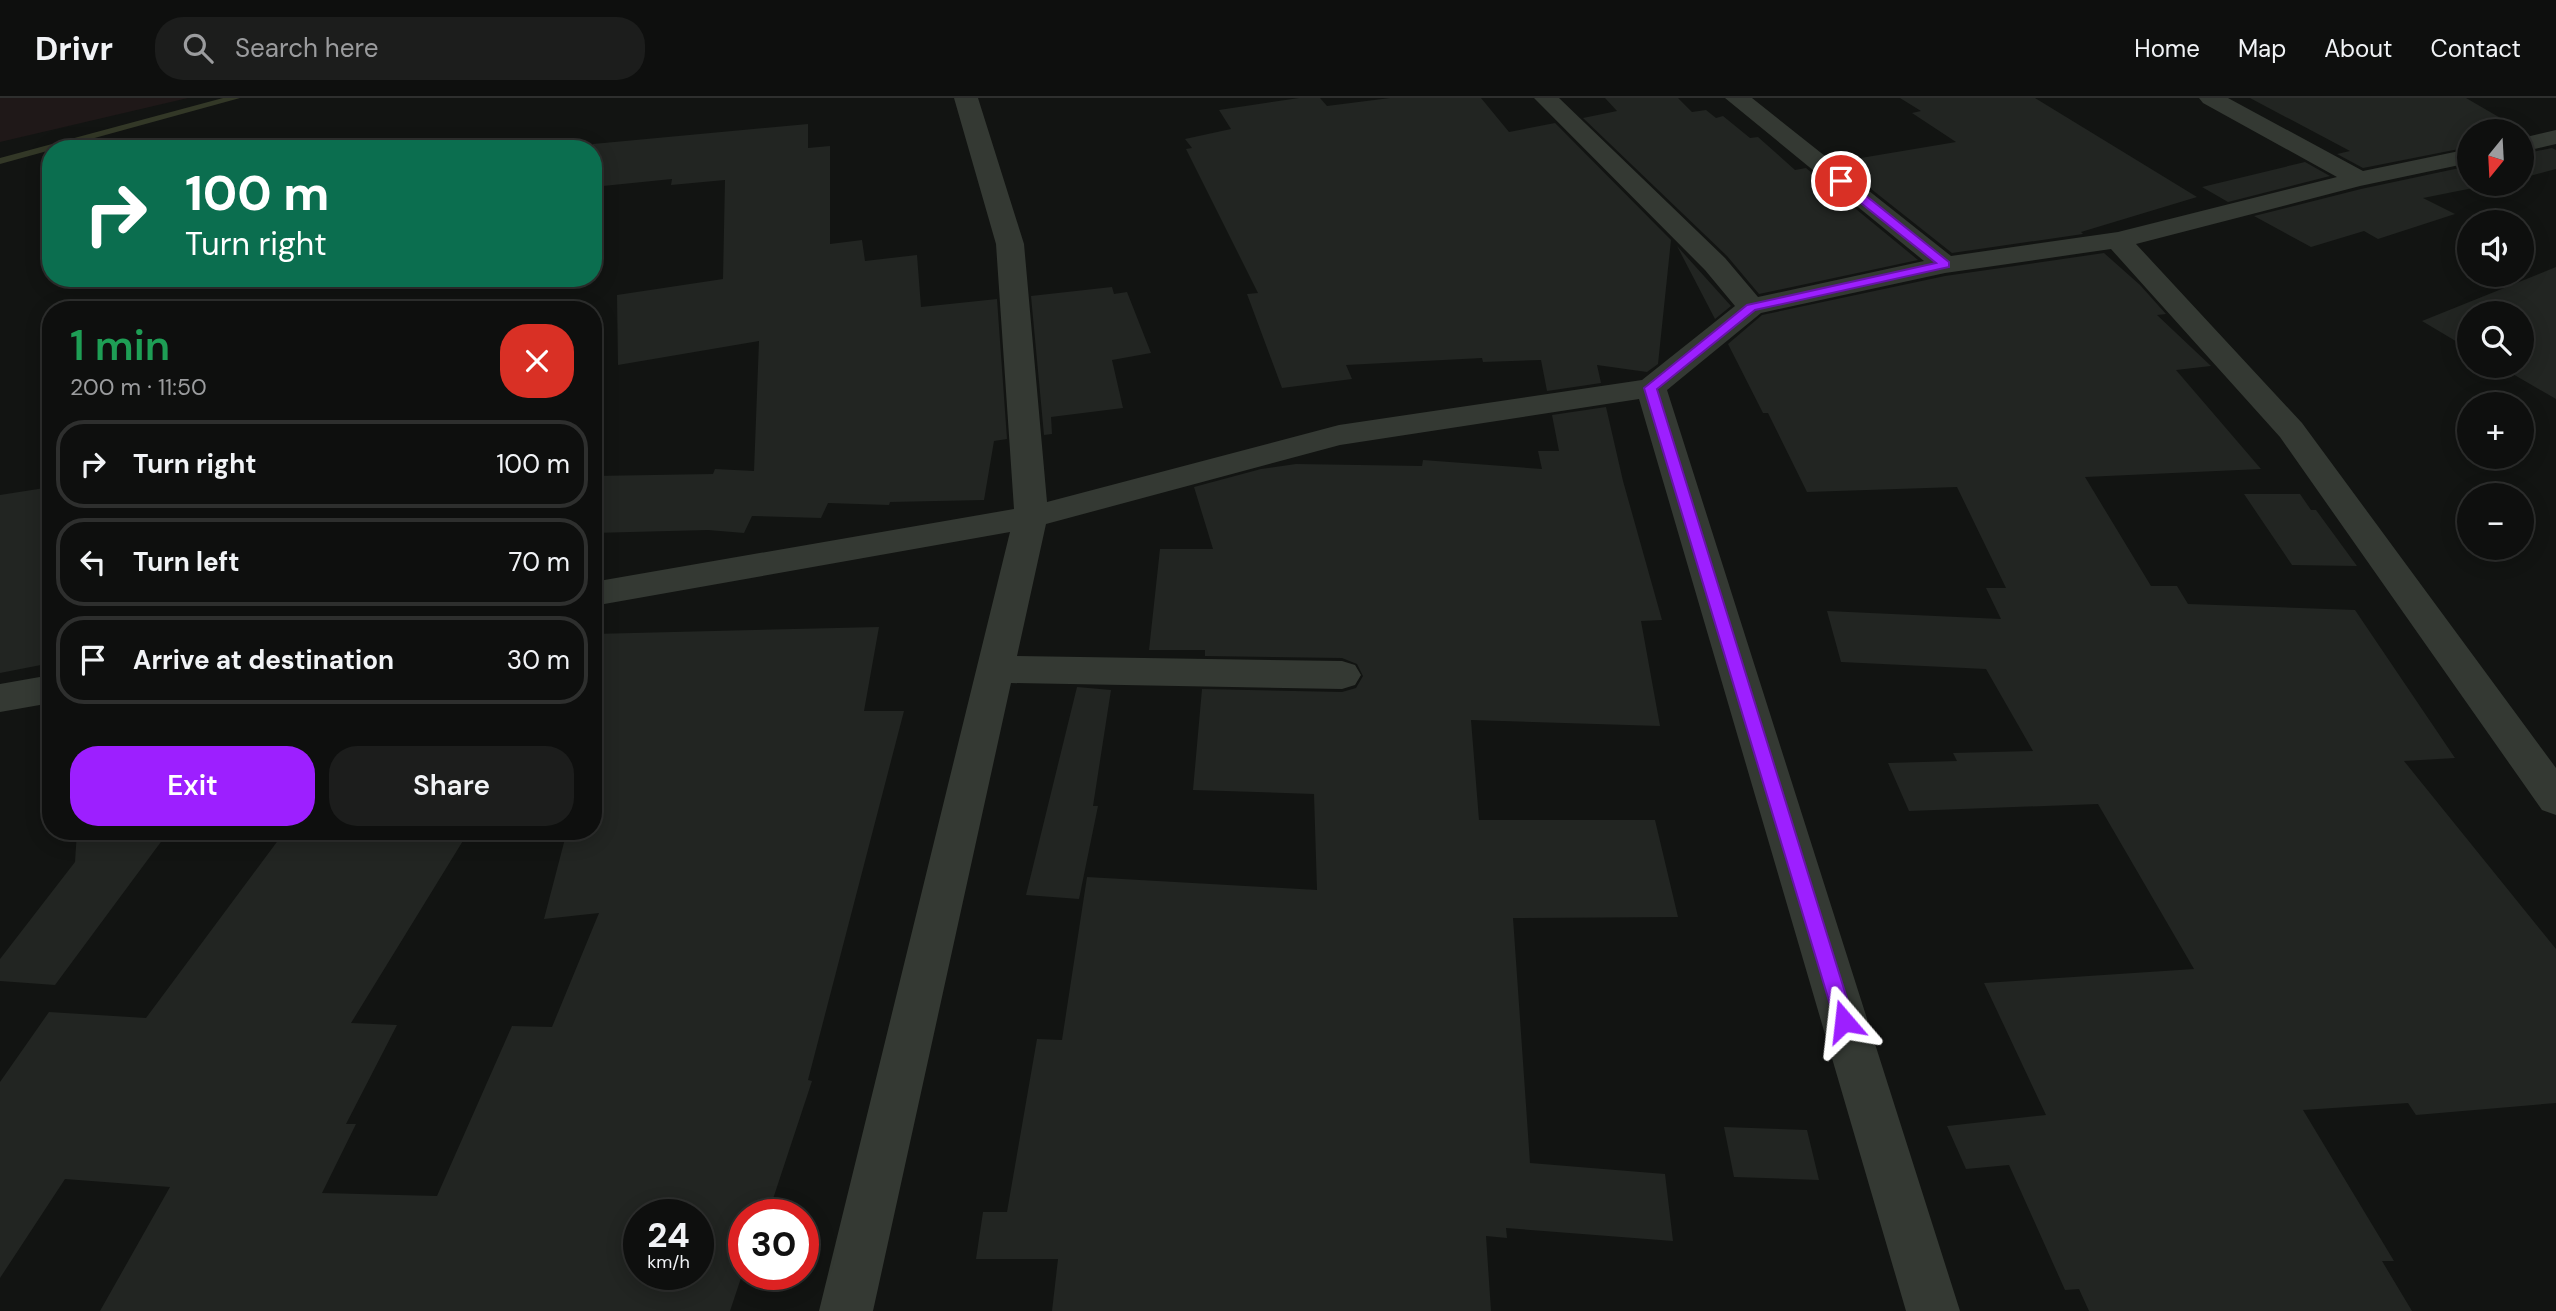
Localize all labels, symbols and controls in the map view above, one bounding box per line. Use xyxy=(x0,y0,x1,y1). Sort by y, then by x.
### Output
search box xyxy=(155,17,645,80)
text: Drivr xyxy=(35,27,113,70)
icon: search xyxy=(179,29,217,67)
text: Search here xyxy=(235,31,378,65)
text: Home xyxy=(2134,33,2200,64)
text: Map xyxy=(2238,33,2286,64)
text: About xyxy=(2324,33,2393,64)
text: Contact xyxy=(2431,33,2521,64)
north arrow xyxy=(2457,119,2534,196)
map controls xyxy=(2457,119,2534,560)
pin xyxy=(1811,151,1871,211)
text: 100 m xyxy=(185,161,329,225)
icon: arrive xyxy=(1822,162,1860,200)
icon: right xyxy=(70,168,161,259)
button: sound xyxy=(2457,210,2534,287)
text: Turn right xyxy=(185,223,327,265)
button: search xyxy=(2457,301,2534,378)
text: 1 min xyxy=(70,318,170,373)
button: close xyxy=(500,324,574,398)
text: 200 m · 11:50 xyxy=(70,372,207,402)
button: + xyxy=(2457,392,2534,469)
icon: right xyxy=(74,445,112,483)
text: Turn right xyxy=(133,447,257,481)
text: 100 m xyxy=(496,447,570,481)
button: − xyxy=(2457,483,2534,560)
icon: left xyxy=(74,543,112,581)
text: Turn left xyxy=(133,545,240,579)
text: 70 m xyxy=(509,545,570,579)
icon: arrive xyxy=(74,641,112,679)
text: Arrive at destination xyxy=(133,643,394,677)
text: 30 m xyxy=(507,643,570,677)
button: Exit xyxy=(70,746,315,826)
button: Share xyxy=(329,746,574,826)
position arrow xyxy=(1807,984,1881,1058)
speed limit sign: 30 xyxy=(728,1199,819,1290)
text: 24 xyxy=(647,1212,690,1258)
text: km/h xyxy=(647,1250,690,1274)

